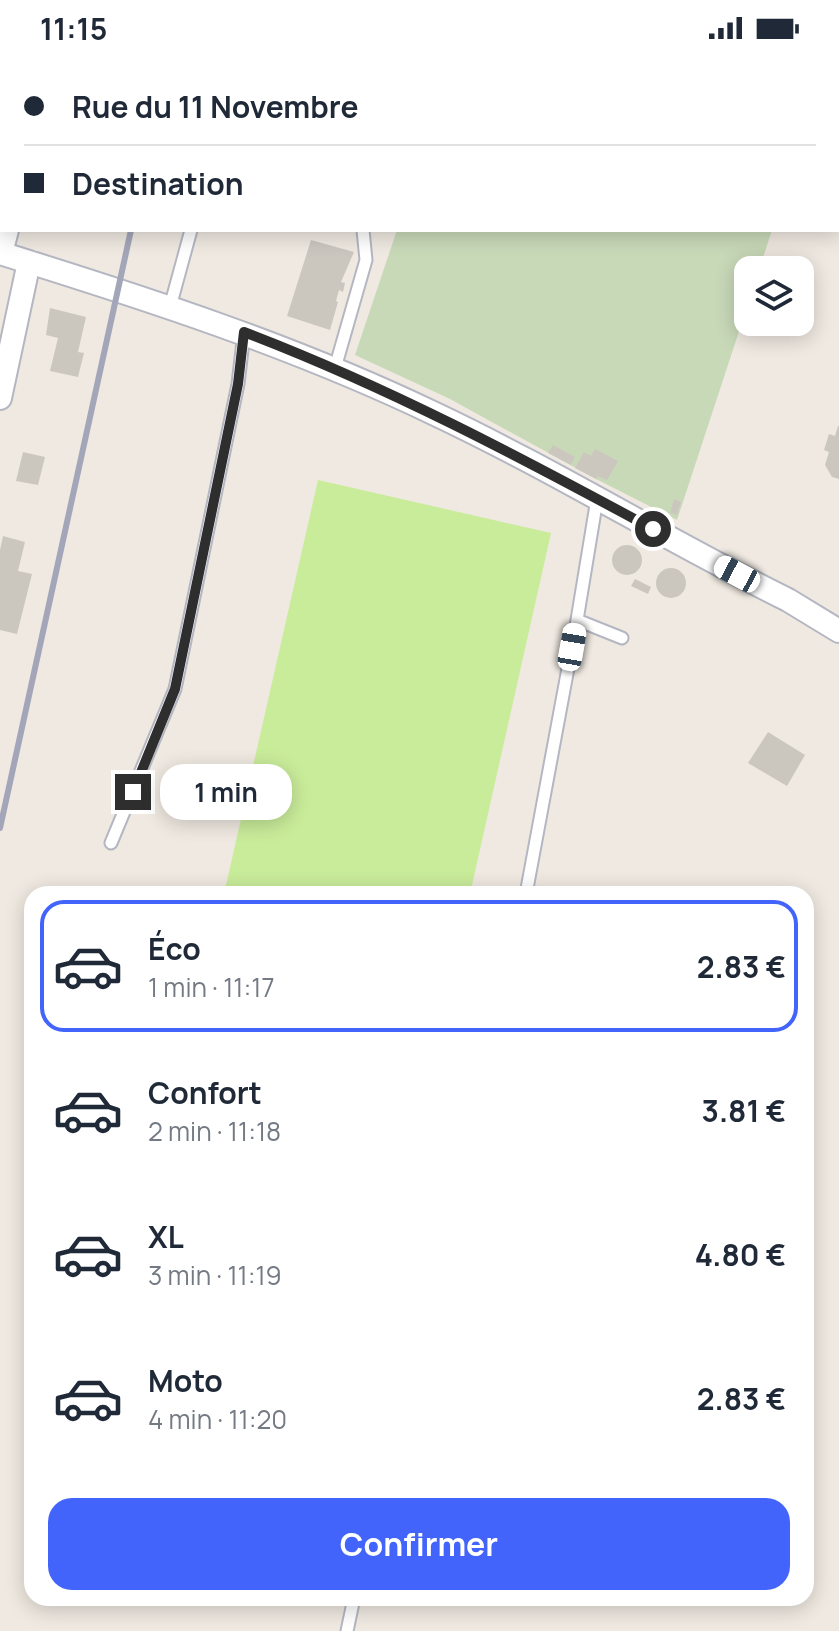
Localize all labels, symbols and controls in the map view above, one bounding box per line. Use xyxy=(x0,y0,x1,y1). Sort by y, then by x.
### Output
text: 11:15 xyxy=(40,8,107,49)
text: Rue du 11 Novembre xyxy=(72,86,358,127)
text: Destination xyxy=(72,163,243,204)
map controls xyxy=(734,256,814,336)
button: layers xyxy=(734,256,814,336)
route start xyxy=(635,511,671,547)
car xyxy=(710,552,764,596)
car xyxy=(556,621,588,673)
callout: 1 min xyxy=(161,764,293,820)
route end xyxy=(115,774,151,810)
text: 1 min xyxy=(194,774,258,810)
text: Éco xyxy=(148,928,201,969)
icon: car xyxy=(52,930,124,1002)
text: 2.83 € xyxy=(697,946,786,987)
text: 1 min · 11:17 xyxy=(148,969,274,1005)
text: Confort xyxy=(148,1072,262,1113)
icon: car xyxy=(52,1074,124,1146)
text: 3.81 € xyxy=(701,1090,786,1131)
text: 2 min · 11:18 xyxy=(148,1113,281,1149)
text: XL xyxy=(148,1216,184,1257)
icon: car xyxy=(52,1218,124,1290)
text: 4.80 € xyxy=(695,1234,786,1275)
text: 3 min · 11:19 xyxy=(148,1257,282,1293)
text: Moto xyxy=(148,1360,223,1401)
icon: car xyxy=(52,1362,124,1434)
text: 2.83 € xyxy=(697,1378,786,1419)
text: 4 min · 11:20 xyxy=(148,1401,287,1437)
button: Confirmer xyxy=(48,1498,790,1590)

